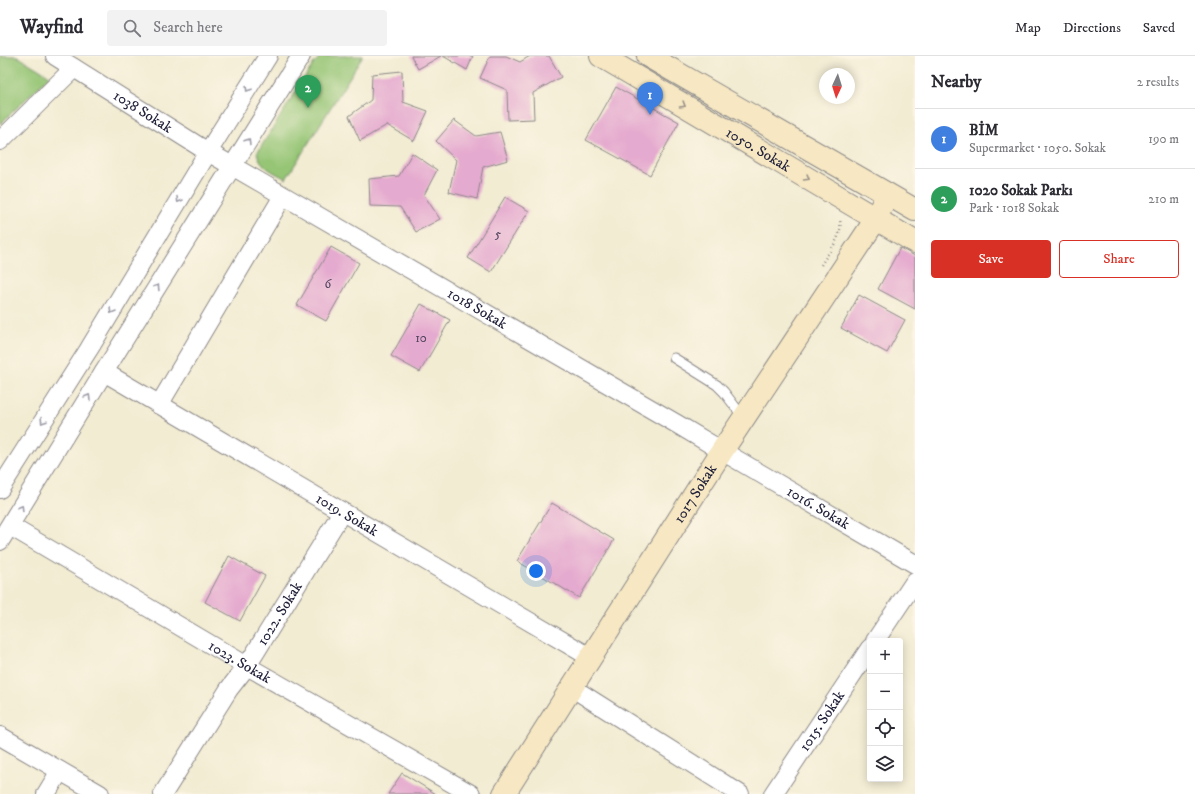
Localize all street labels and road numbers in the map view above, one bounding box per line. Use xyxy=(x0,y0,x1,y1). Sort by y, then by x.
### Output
street label: 1038 Sokak xyxy=(110,86,177,137)
street label: 1050. Sokak xyxy=(723,123,795,176)
street label: 1018 Sokak xyxy=(444,283,511,333)
street label: 1017 Sokak xyxy=(669,460,721,527)
street label: 1016. Sokak xyxy=(783,482,854,534)
street label: 1019. Sokak xyxy=(312,489,383,541)
street label: 1022. Sokak xyxy=(253,577,307,649)
street label: 1023. Sokak xyxy=(205,636,275,688)
street label: 1015. Sokak xyxy=(795,686,849,755)

